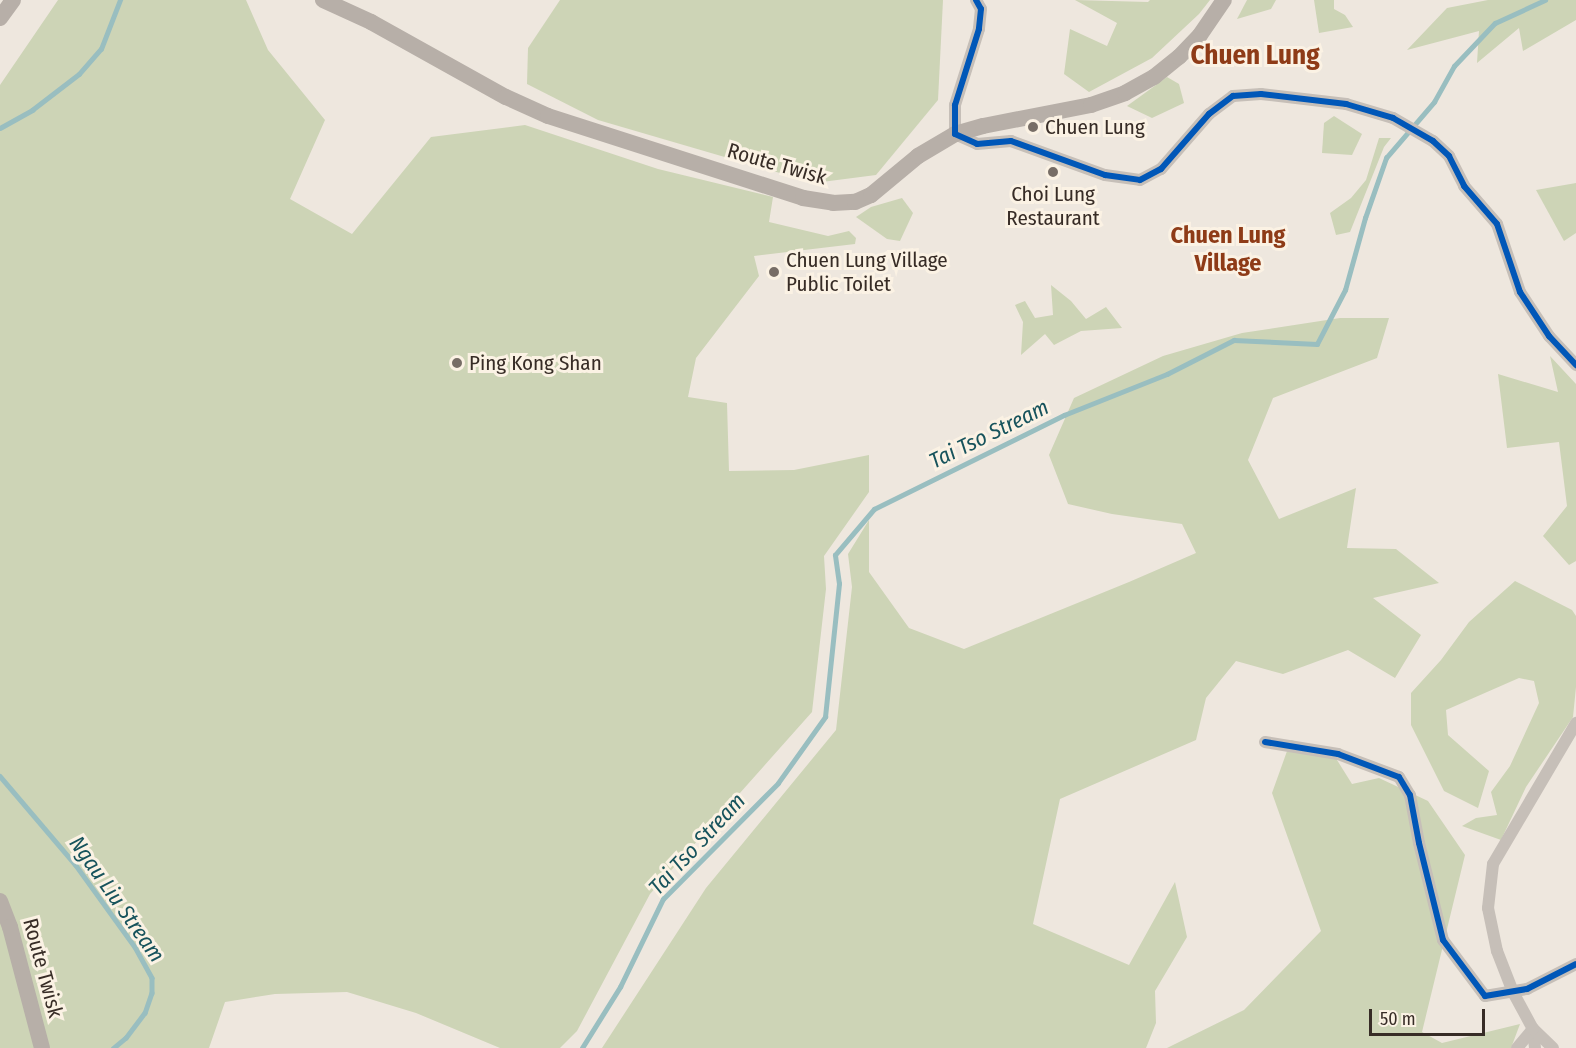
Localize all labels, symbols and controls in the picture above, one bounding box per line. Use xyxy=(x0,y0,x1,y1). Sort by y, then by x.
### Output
district label: Chuen Lung xyxy=(1190,40,1320,72)
place label: Chuen Lung xyxy=(1045,114,1145,140)
marker: Chuen Lung xyxy=(1026,120,1040,134)
street label: Route Twisk xyxy=(725,138,829,190)
marker: Choi Lung Restaurant xyxy=(1046,165,1060,179)
place label: Choi Lung Restaurant xyxy=(1006,181,1100,231)
district label: Chuen Lung Village xyxy=(1171,222,1285,278)
place label: Chuen Lung Village Public Toilet xyxy=(786,247,948,297)
marker: Chuen Lung Village Public Toilet xyxy=(767,265,781,279)
place label: Ping Kong Shan xyxy=(469,350,602,376)
marker: Ping Kong Shan xyxy=(450,356,464,370)
water label: Tai Tso Stream xyxy=(925,394,1053,474)
water label: Tai Tso Stream xyxy=(643,788,751,900)
water label: Ngau Liu Stream xyxy=(64,831,170,967)
street label: Route Twisk xyxy=(18,916,68,1020)
scale bar xyxy=(1372,997,1488,1035)
text: 50 m xyxy=(1380,1008,1416,1030)

